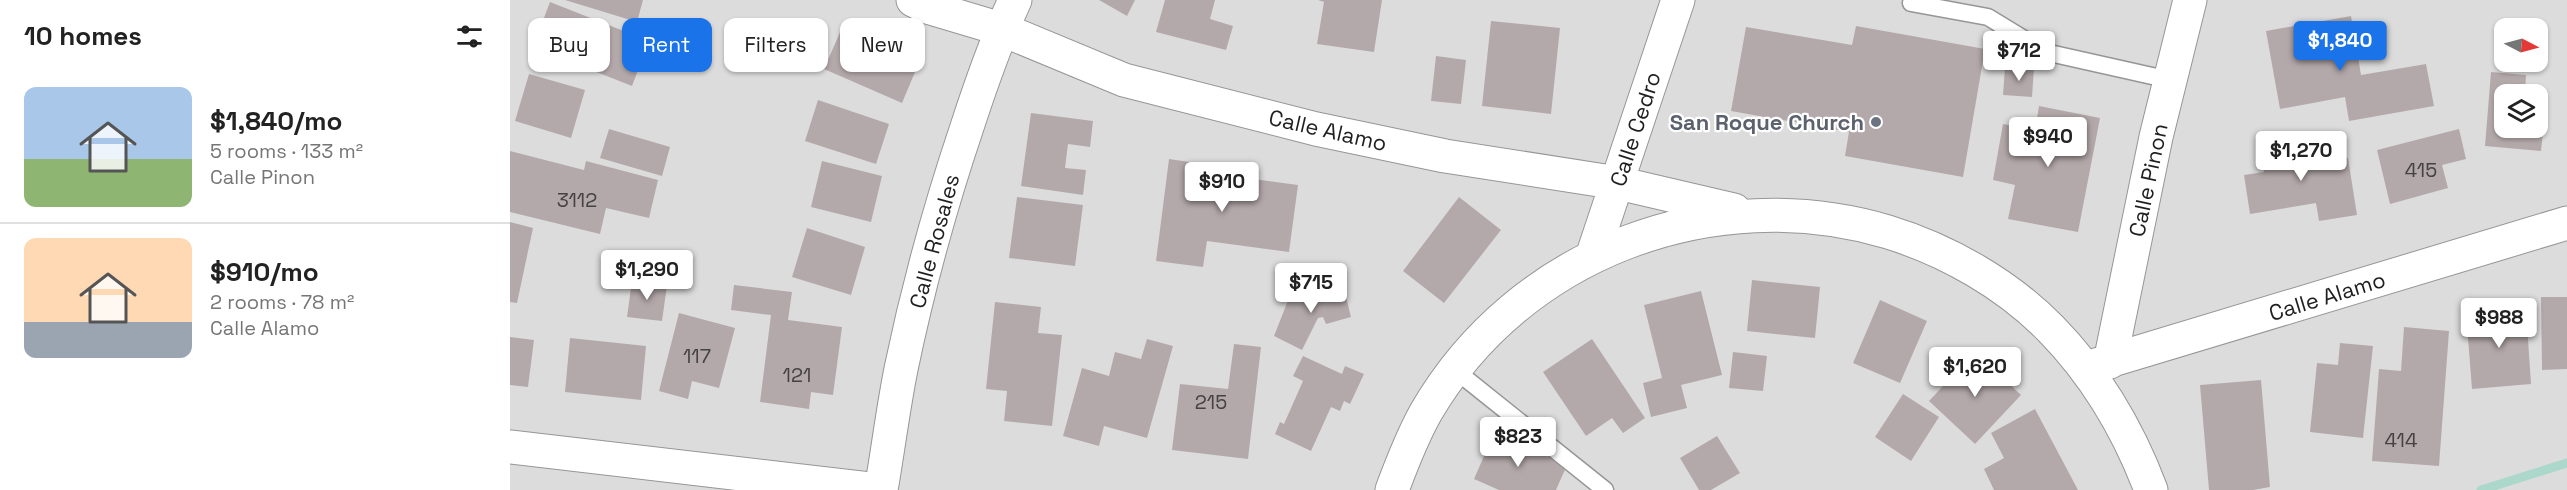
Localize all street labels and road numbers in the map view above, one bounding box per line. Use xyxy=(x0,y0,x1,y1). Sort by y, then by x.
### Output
street label: Calle Cedro xyxy=(1603,68,1667,190)
street label: Calle Alamo xyxy=(1266,103,1390,157)
street label: Calle Pinon xyxy=(2122,121,2174,239)
street label: Calle Rosales xyxy=(903,171,965,311)
street label: Calle Alamo xyxy=(2265,265,2389,327)

